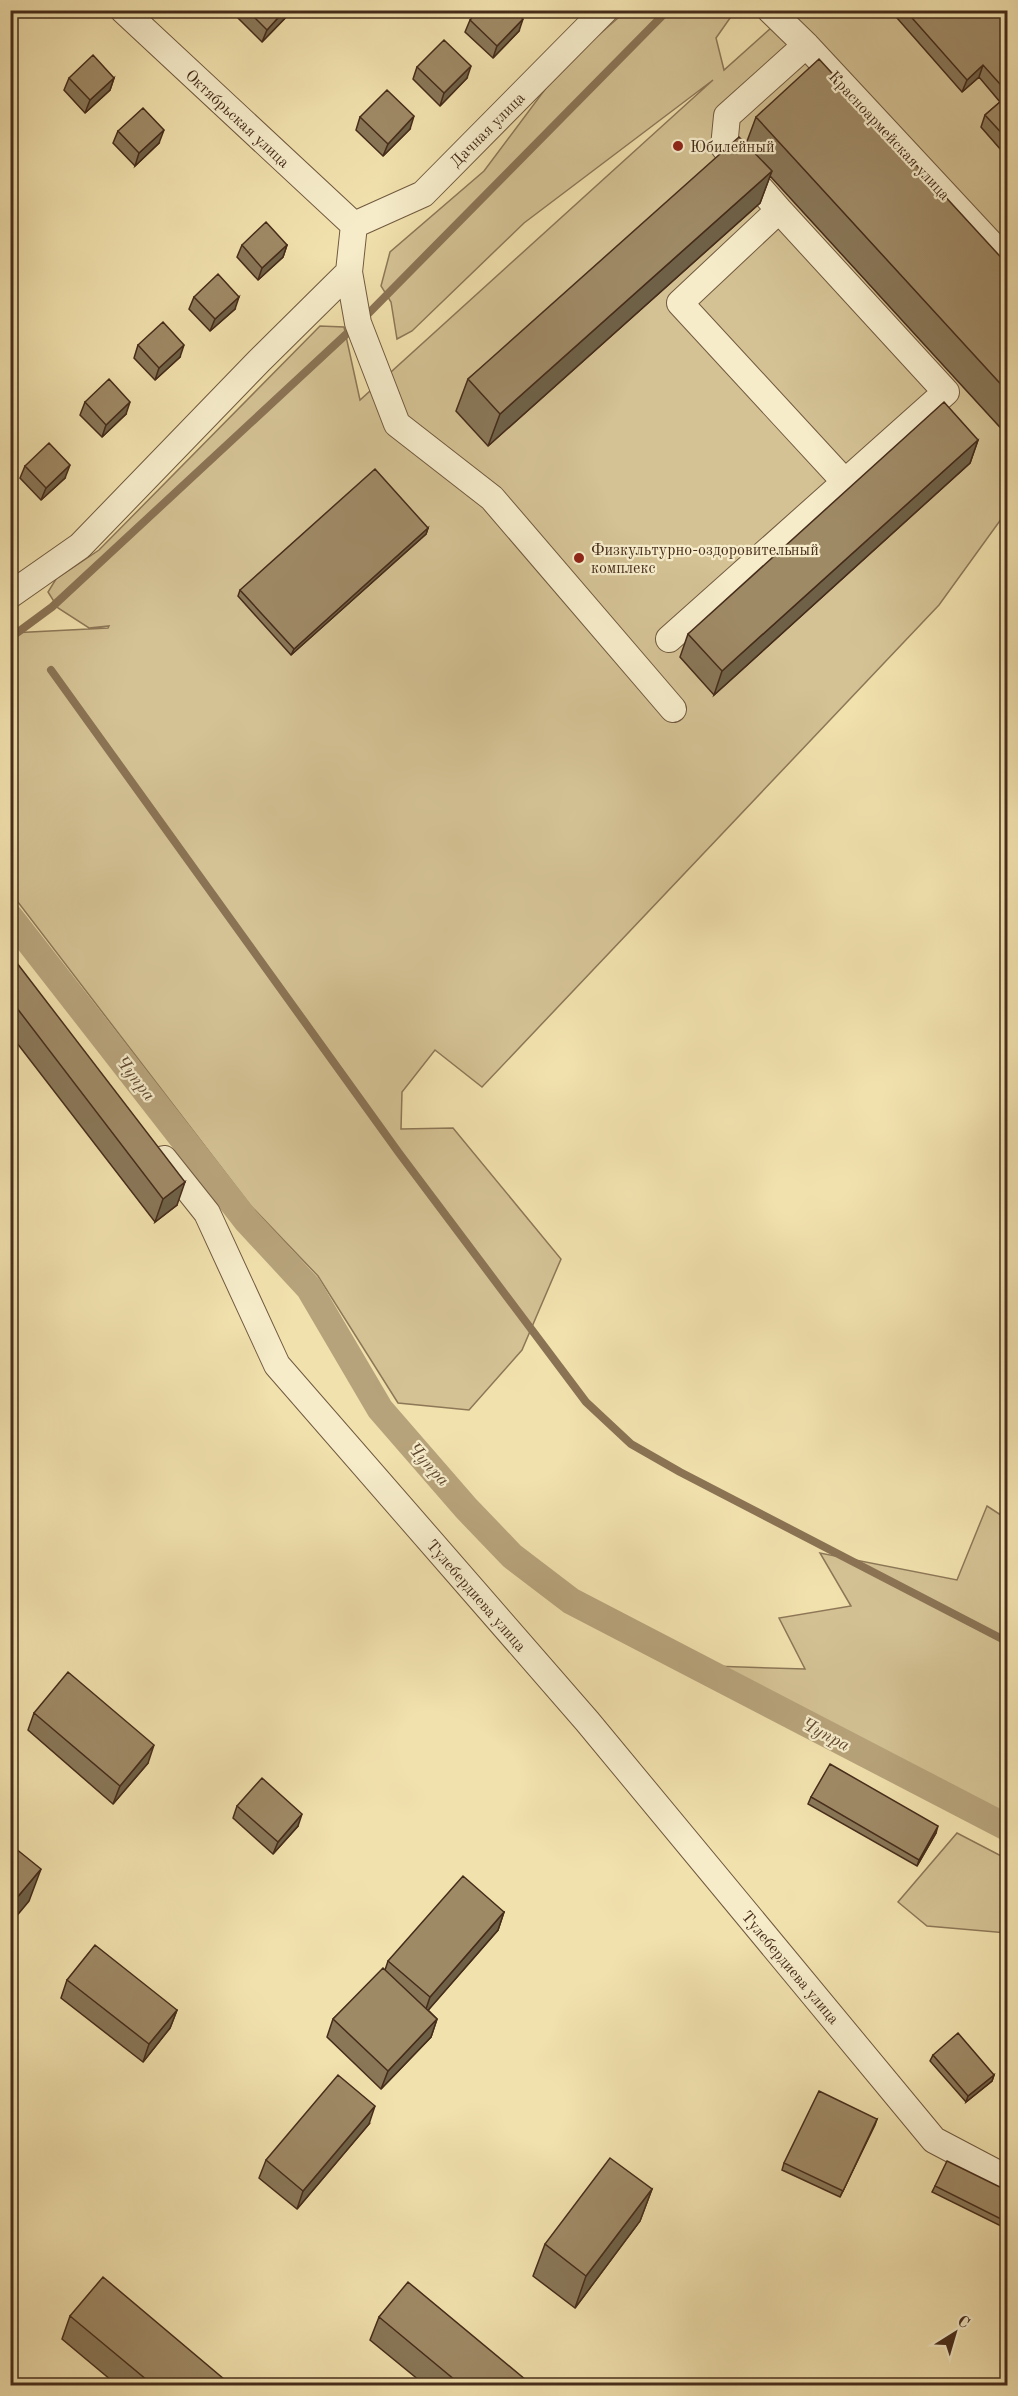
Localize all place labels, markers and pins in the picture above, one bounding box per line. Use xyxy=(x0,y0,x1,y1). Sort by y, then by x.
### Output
marker: Юбилейный xyxy=(671,139,685,153)
place label: Юбилейный xyxy=(690,140,775,156)
place label: Физкультурно-оздоровительный комплекс xyxy=(591,543,819,577)
marker: Физкультурно-оздоровительный комплекс xyxy=(572,551,586,565)

